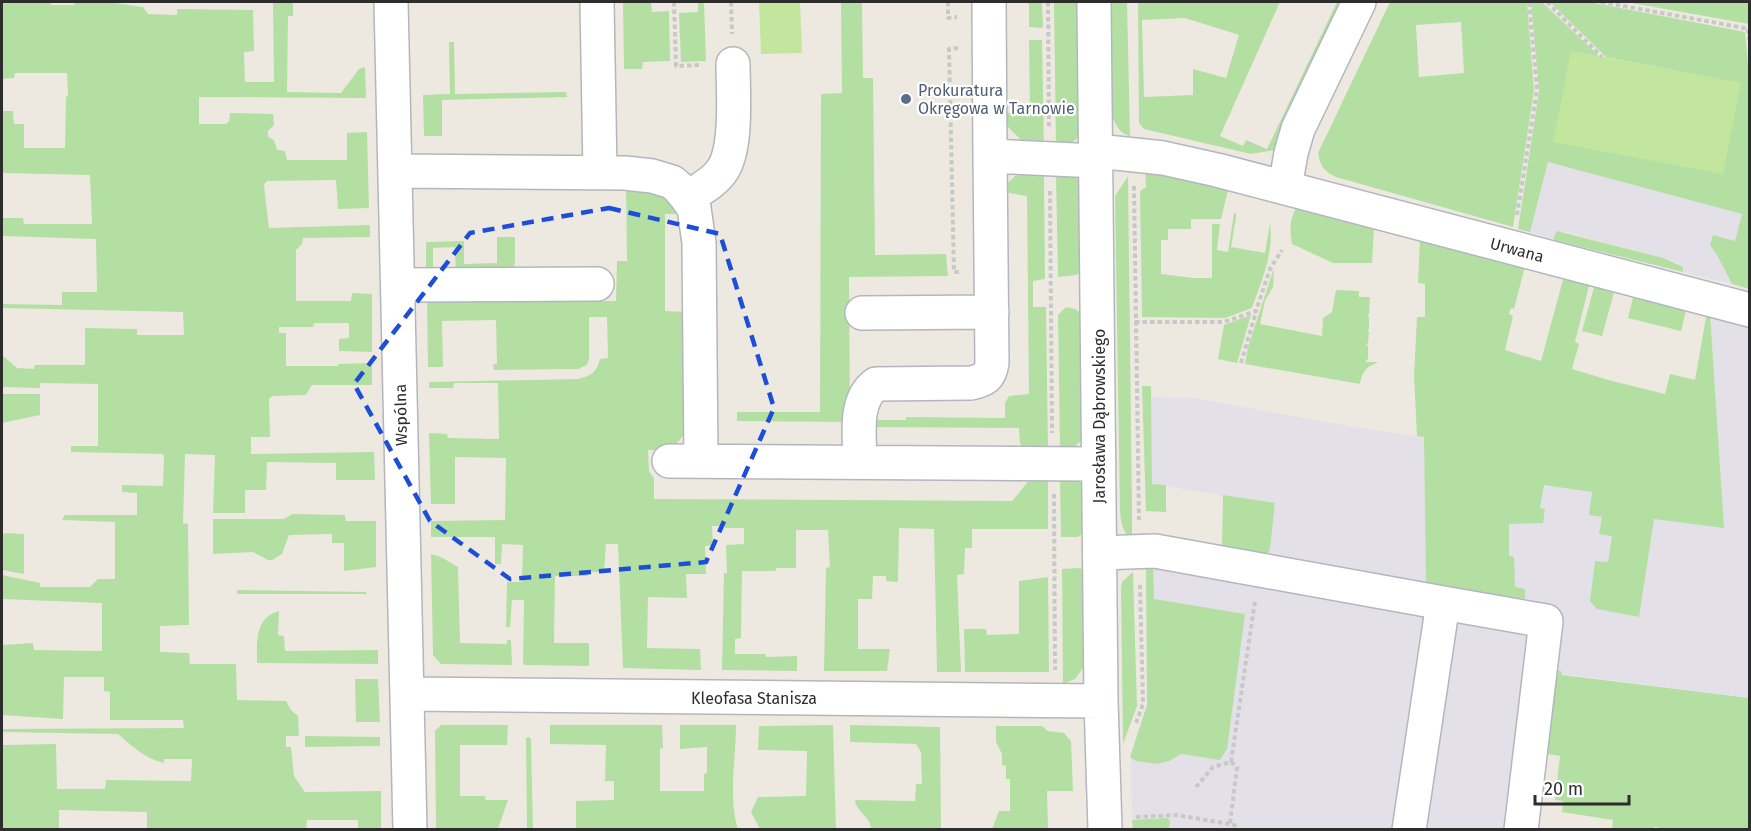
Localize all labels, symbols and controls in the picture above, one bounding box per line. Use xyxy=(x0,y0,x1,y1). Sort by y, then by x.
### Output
place label: Prokuratura Okręgowa w Tarnowie xyxy=(918,81,1075,118)
marker: Prokuratura Okręgowa w Tarnowie xyxy=(899,92,913,106)
street label: Urwana xyxy=(1488,234,1546,266)
street label: Jarosława Dąbrowskiego xyxy=(1090,329,1110,503)
street label: Wspólna xyxy=(391,384,411,446)
street label: Kleofasa Stanisza xyxy=(691,689,817,708)
scale bar xyxy=(1535,768,1630,806)
text: 20 m xyxy=(1544,778,1583,800)

